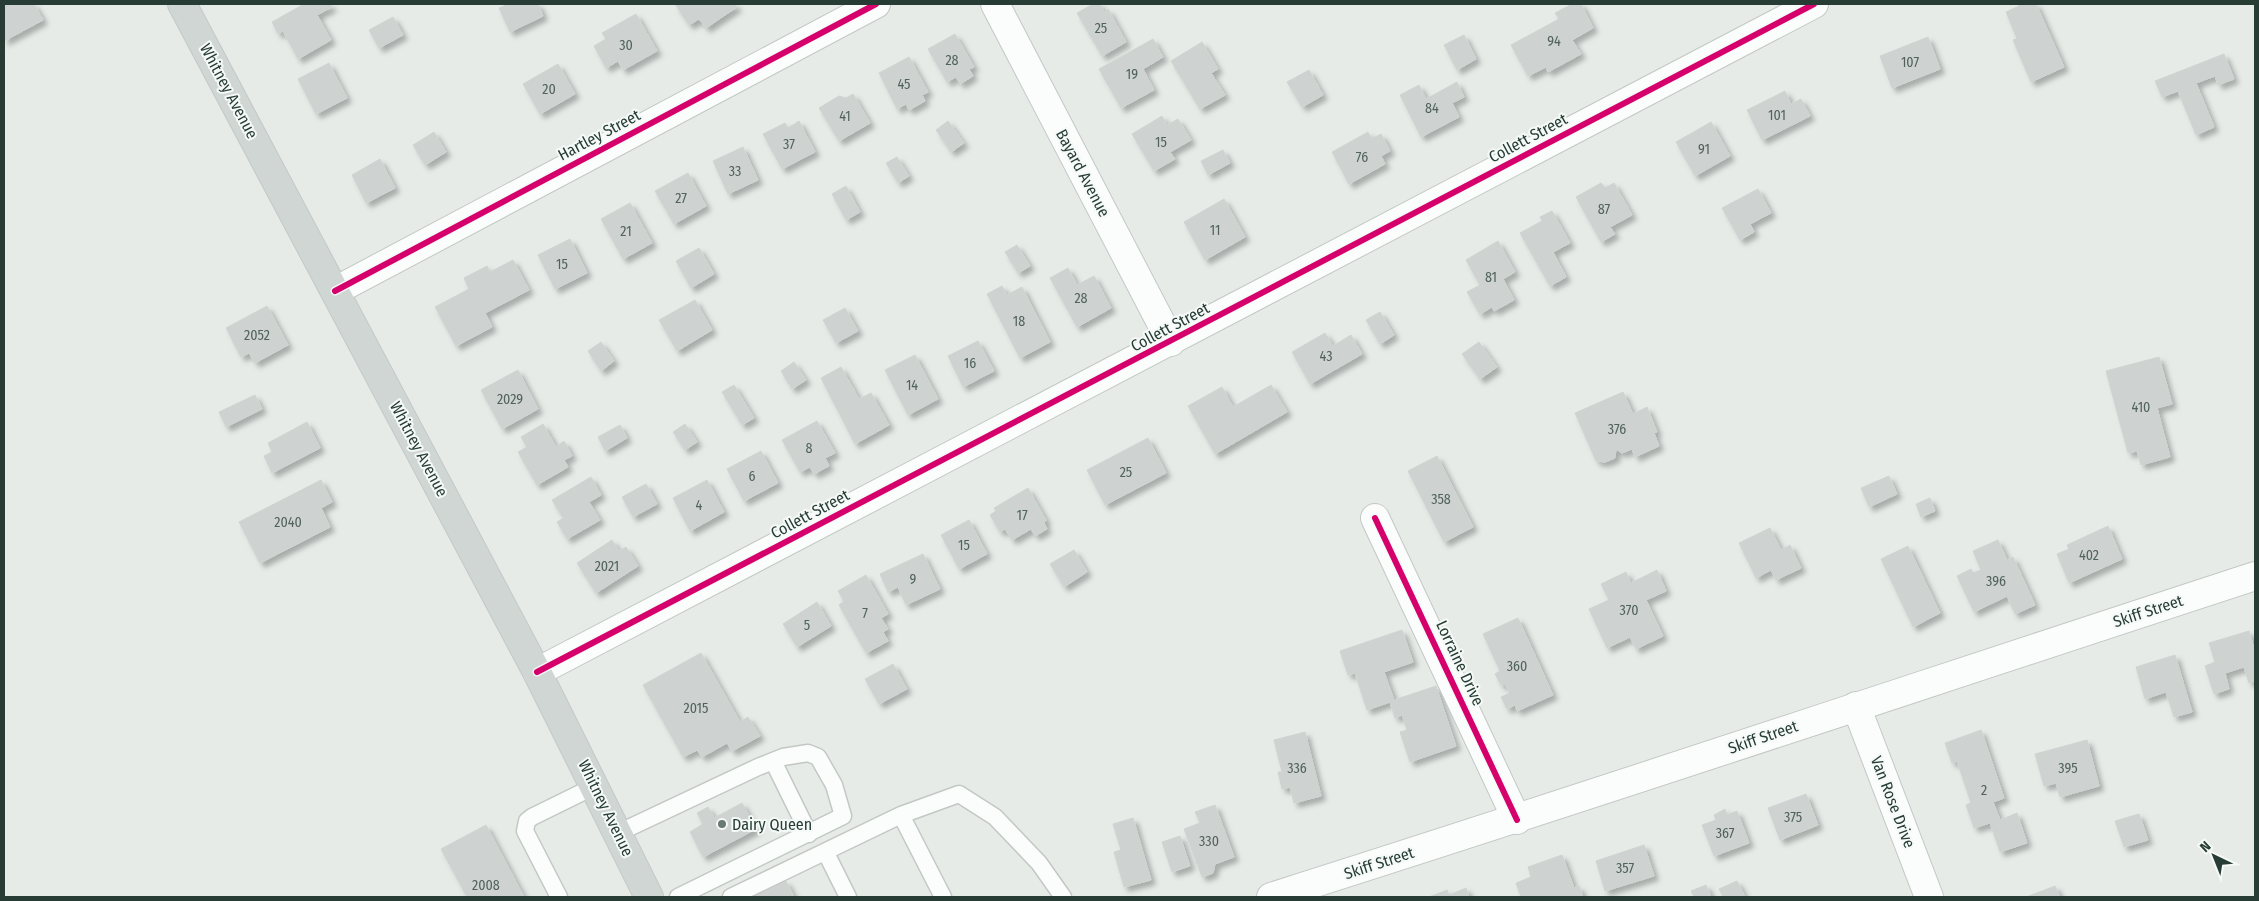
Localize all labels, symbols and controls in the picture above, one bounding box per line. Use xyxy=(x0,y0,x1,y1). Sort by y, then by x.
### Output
house number: 25 xyxy=(1095,20,1107,37)
house number: 94 xyxy=(1547,33,1561,50)
house number: 30 xyxy=(619,37,633,54)
street label: Whitney Avenue xyxy=(196,40,262,142)
house number: 28 xyxy=(945,52,959,69)
house number: 107 xyxy=(1901,54,1919,71)
house number: 19 xyxy=(1126,66,1138,83)
house number: 45 xyxy=(897,76,911,93)
house number: 20 xyxy=(542,81,556,98)
house number: 84 xyxy=(1425,100,1439,117)
street label: Hartley Street xyxy=(555,105,644,165)
house number: 101 xyxy=(1768,107,1786,124)
house number: 41 xyxy=(839,108,851,125)
street label: Collett Street xyxy=(1486,109,1571,167)
street label: Bayard Avenue xyxy=(1052,126,1114,220)
house number: 15 xyxy=(1155,134,1167,151)
house number: 37 xyxy=(783,136,795,153)
house number: 91 xyxy=(1698,141,1710,158)
house number: 76 xyxy=(1356,149,1368,166)
house number: 33 xyxy=(729,163,741,180)
house number: 27 xyxy=(675,190,687,207)
house number: 87 xyxy=(1598,201,1611,218)
house number: 11 xyxy=(1210,222,1220,239)
house number: 21 xyxy=(620,223,632,240)
house number: 15 xyxy=(556,256,568,273)
house number: 81 xyxy=(1485,269,1497,286)
house number: 28 xyxy=(1074,290,1088,307)
street label: Collett Street xyxy=(1128,298,1213,356)
house number: 18 xyxy=(1013,313,1025,330)
house number: 2052 xyxy=(244,327,270,344)
house number: 43 xyxy=(1320,348,1332,365)
house number: 16 xyxy=(964,355,976,372)
house number: 14 xyxy=(906,377,918,394)
house number: 2029 xyxy=(497,391,523,408)
street label: Whitney Avenue xyxy=(386,398,452,500)
house number: 410 xyxy=(2132,399,2150,416)
house number: 376 xyxy=(1608,421,1626,438)
house number: 8 xyxy=(806,440,813,457)
house number: 25 xyxy=(1120,464,1132,481)
house number: 6 xyxy=(749,468,756,485)
street label: Collett Street xyxy=(768,485,853,543)
house number: 358 xyxy=(1431,491,1451,508)
house number: 4 xyxy=(696,497,703,514)
house number: 17 xyxy=(1016,507,1028,524)
house number: 2040 xyxy=(274,514,302,531)
house number: 15 xyxy=(958,537,970,554)
house number: 402 xyxy=(2079,547,2099,564)
house number: 2021 xyxy=(595,558,619,575)
house number: 9 xyxy=(910,571,917,588)
house number: 396 xyxy=(1986,573,2006,590)
street label: Skiff Street xyxy=(2111,591,2186,631)
house number: 370 xyxy=(1619,602,1639,619)
house number: 7 xyxy=(862,605,868,622)
house number: 5 xyxy=(804,617,810,634)
street label: Lorraine Drive xyxy=(1432,617,1488,709)
house number: 360 xyxy=(1507,658,1527,675)
house number: 2015 xyxy=(683,700,709,717)
street label: Skiff Street xyxy=(1726,716,1801,758)
street label: Van Rose Drive xyxy=(1867,753,1919,851)
street label: Whitney Avenue xyxy=(574,757,638,859)
house number: 336 xyxy=(1287,760,1307,777)
house number: 395 xyxy=(2058,760,2078,777)
house number: 2 xyxy=(1981,782,1987,799)
house number: 375 xyxy=(1784,809,1802,826)
place label: Dairy Queen xyxy=(732,815,812,834)
marker: Dairy Queen xyxy=(716,818,728,830)
house number: 367 xyxy=(1716,825,1735,842)
north arrow xyxy=(2189,831,2239,881)
house number: 330 xyxy=(1199,833,1219,850)
text: N xyxy=(2197,838,2214,856)
street label: Skiff Street xyxy=(1342,843,1417,883)
house number: 357 xyxy=(1616,860,1634,877)
house number: 2008 xyxy=(472,877,500,894)

